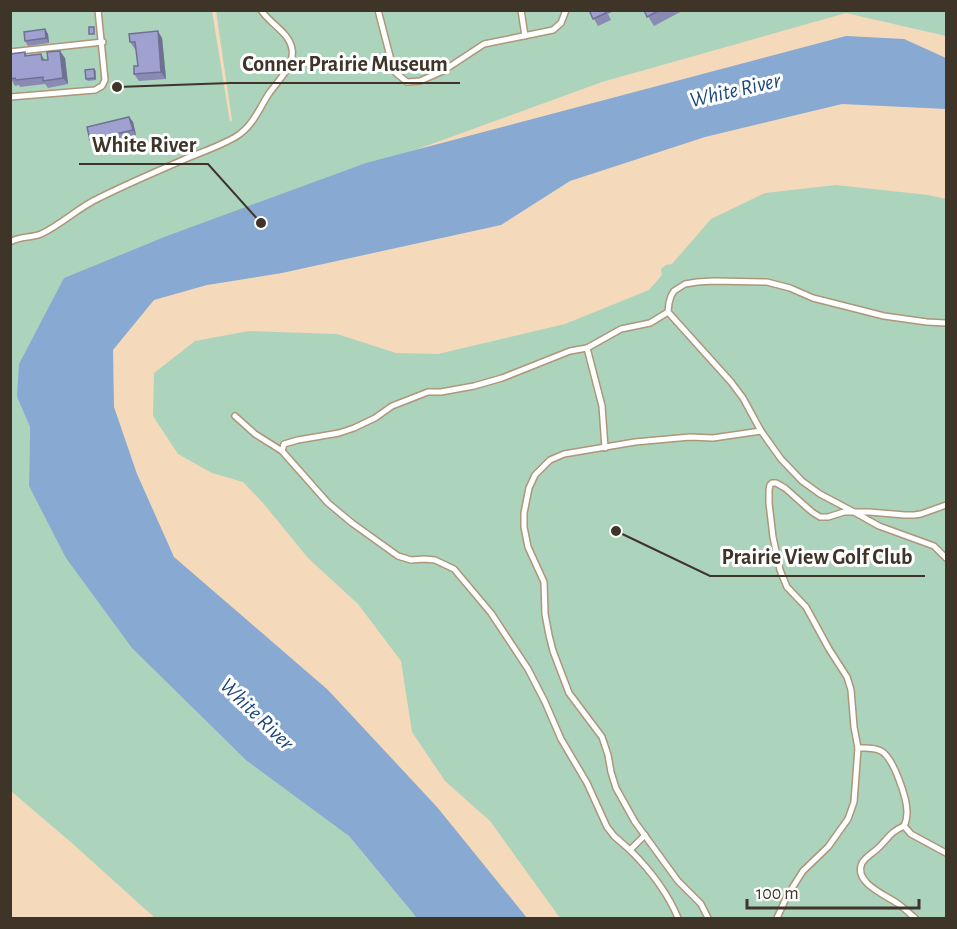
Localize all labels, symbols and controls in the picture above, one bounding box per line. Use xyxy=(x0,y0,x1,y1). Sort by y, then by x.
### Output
callout: Conner Prairie Museum xyxy=(230,43,460,83)
text: Conner Prairie Museum xyxy=(242,53,448,75)
water label: White River xyxy=(687,69,783,111)
callout: White River xyxy=(79,124,208,164)
text: White River xyxy=(92,134,197,156)
callout: Prairie View Golf Club xyxy=(710,536,925,576)
text: Prairie View Golf Club xyxy=(722,546,912,568)
water label: White River xyxy=(216,674,299,755)
scale bar xyxy=(747,872,920,910)
text: 100 m xyxy=(756,885,799,903)

